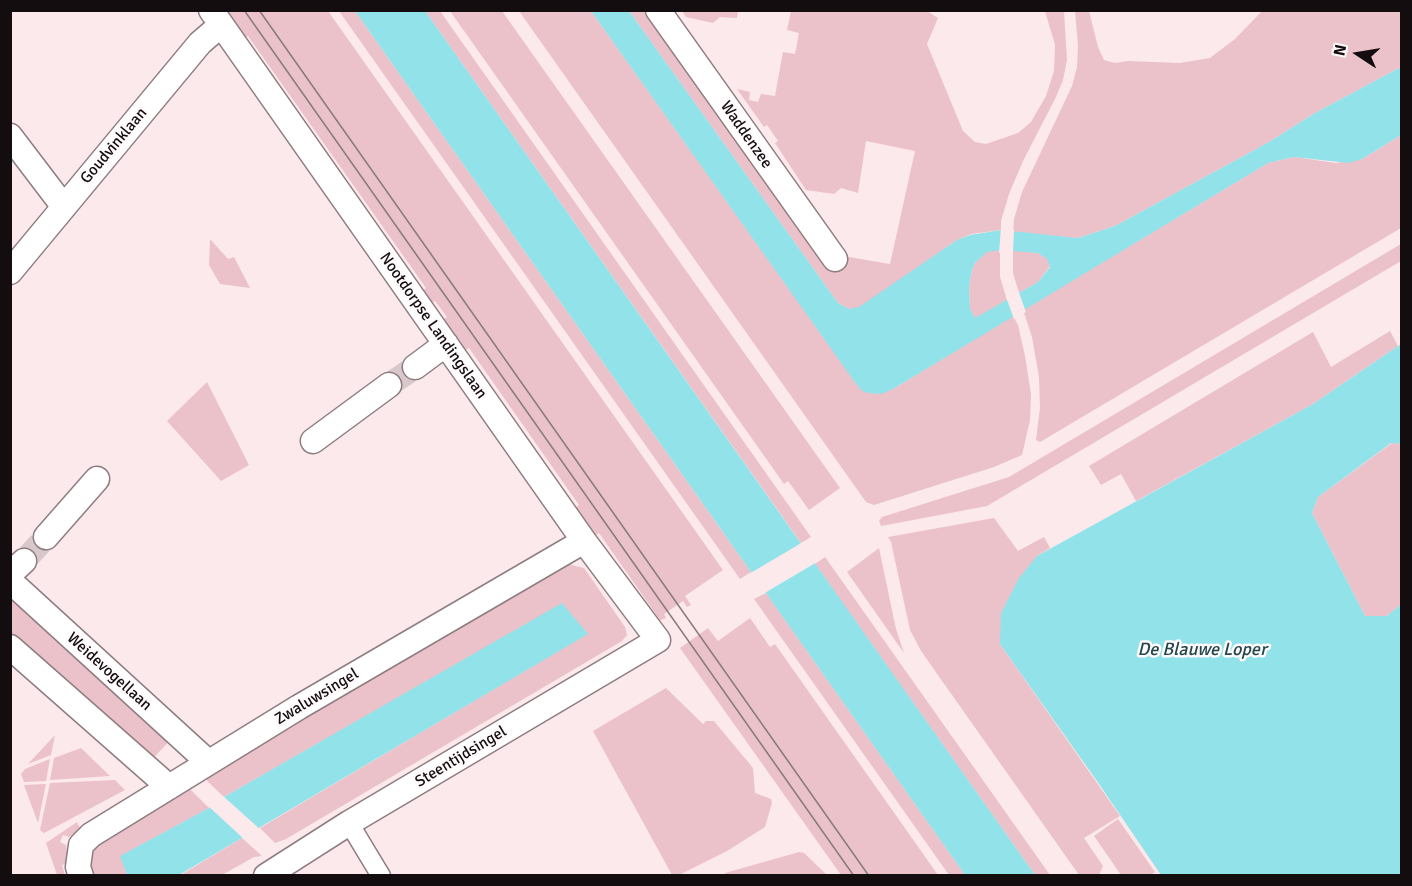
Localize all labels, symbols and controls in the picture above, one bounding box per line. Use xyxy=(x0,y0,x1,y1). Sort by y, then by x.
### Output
north arrow xyxy=(1328,24,1388,84)
text: N xyxy=(1329,43,1351,58)
street label: Waddenzee xyxy=(716,98,776,172)
street label: Goudvinklaan xyxy=(77,104,151,188)
street label: Nootdorpse Landingslaan xyxy=(375,249,491,403)
street label: Weidevogellaan xyxy=(63,629,155,715)
water label: De Blauwe Loper xyxy=(1137,639,1267,661)
street label: Zwaluwsingel xyxy=(272,665,362,729)
street label: Steentijdsingel xyxy=(412,722,510,792)

